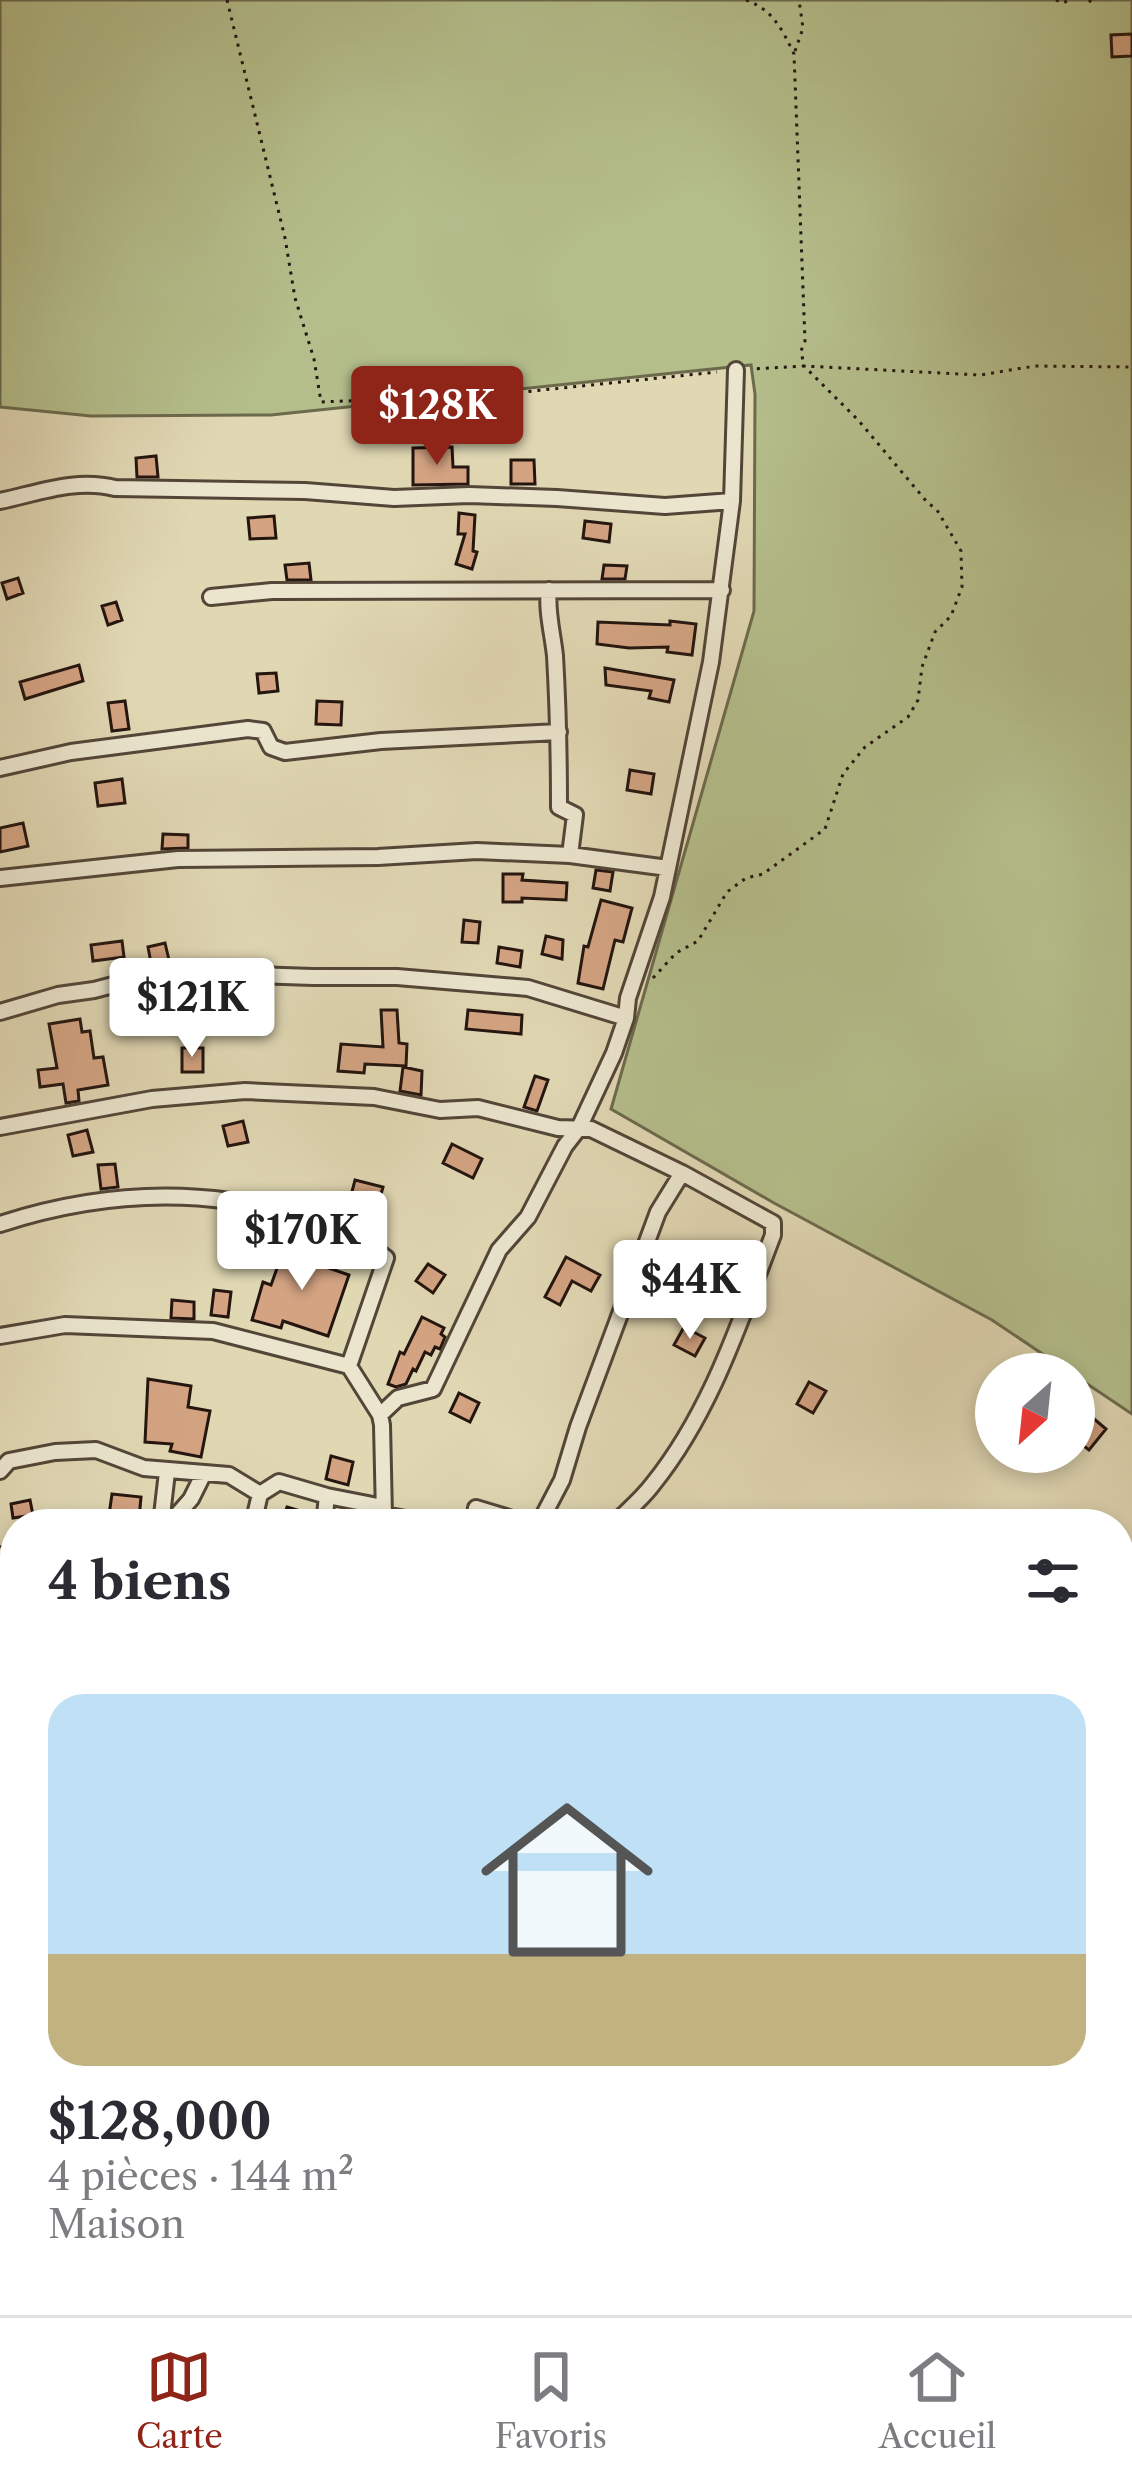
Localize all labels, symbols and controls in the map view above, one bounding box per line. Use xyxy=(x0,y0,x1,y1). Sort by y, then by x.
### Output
pin: $128K xyxy=(353,366,521,468)
text: $128K xyxy=(378,381,496,429)
pin: $121K xyxy=(108,958,276,1060)
text: $121K xyxy=(136,973,248,1021)
pin: $170K xyxy=(218,1191,386,1293)
text: $170K xyxy=(244,1206,360,1254)
pin: $44K xyxy=(619,1240,761,1342)
text: $44K xyxy=(640,1255,740,1303)
north arrow xyxy=(975,1353,1095,1473)
map controls xyxy=(975,1353,1095,1473)
icon: filters xyxy=(1020,1548,1086,1614)
text: 4 biens xyxy=(48,1550,231,1612)
icon: home xyxy=(459,1772,675,1988)
text: $128,000 xyxy=(48,2090,272,2152)
text: 4 pièces · 144 m² xyxy=(48,2152,354,2200)
text: Maison xyxy=(48,2200,185,2248)
tab: Carte xyxy=(136,2344,223,2457)
tab: Favoris xyxy=(495,2344,607,2457)
tab: Accueil xyxy=(879,2344,996,2457)

